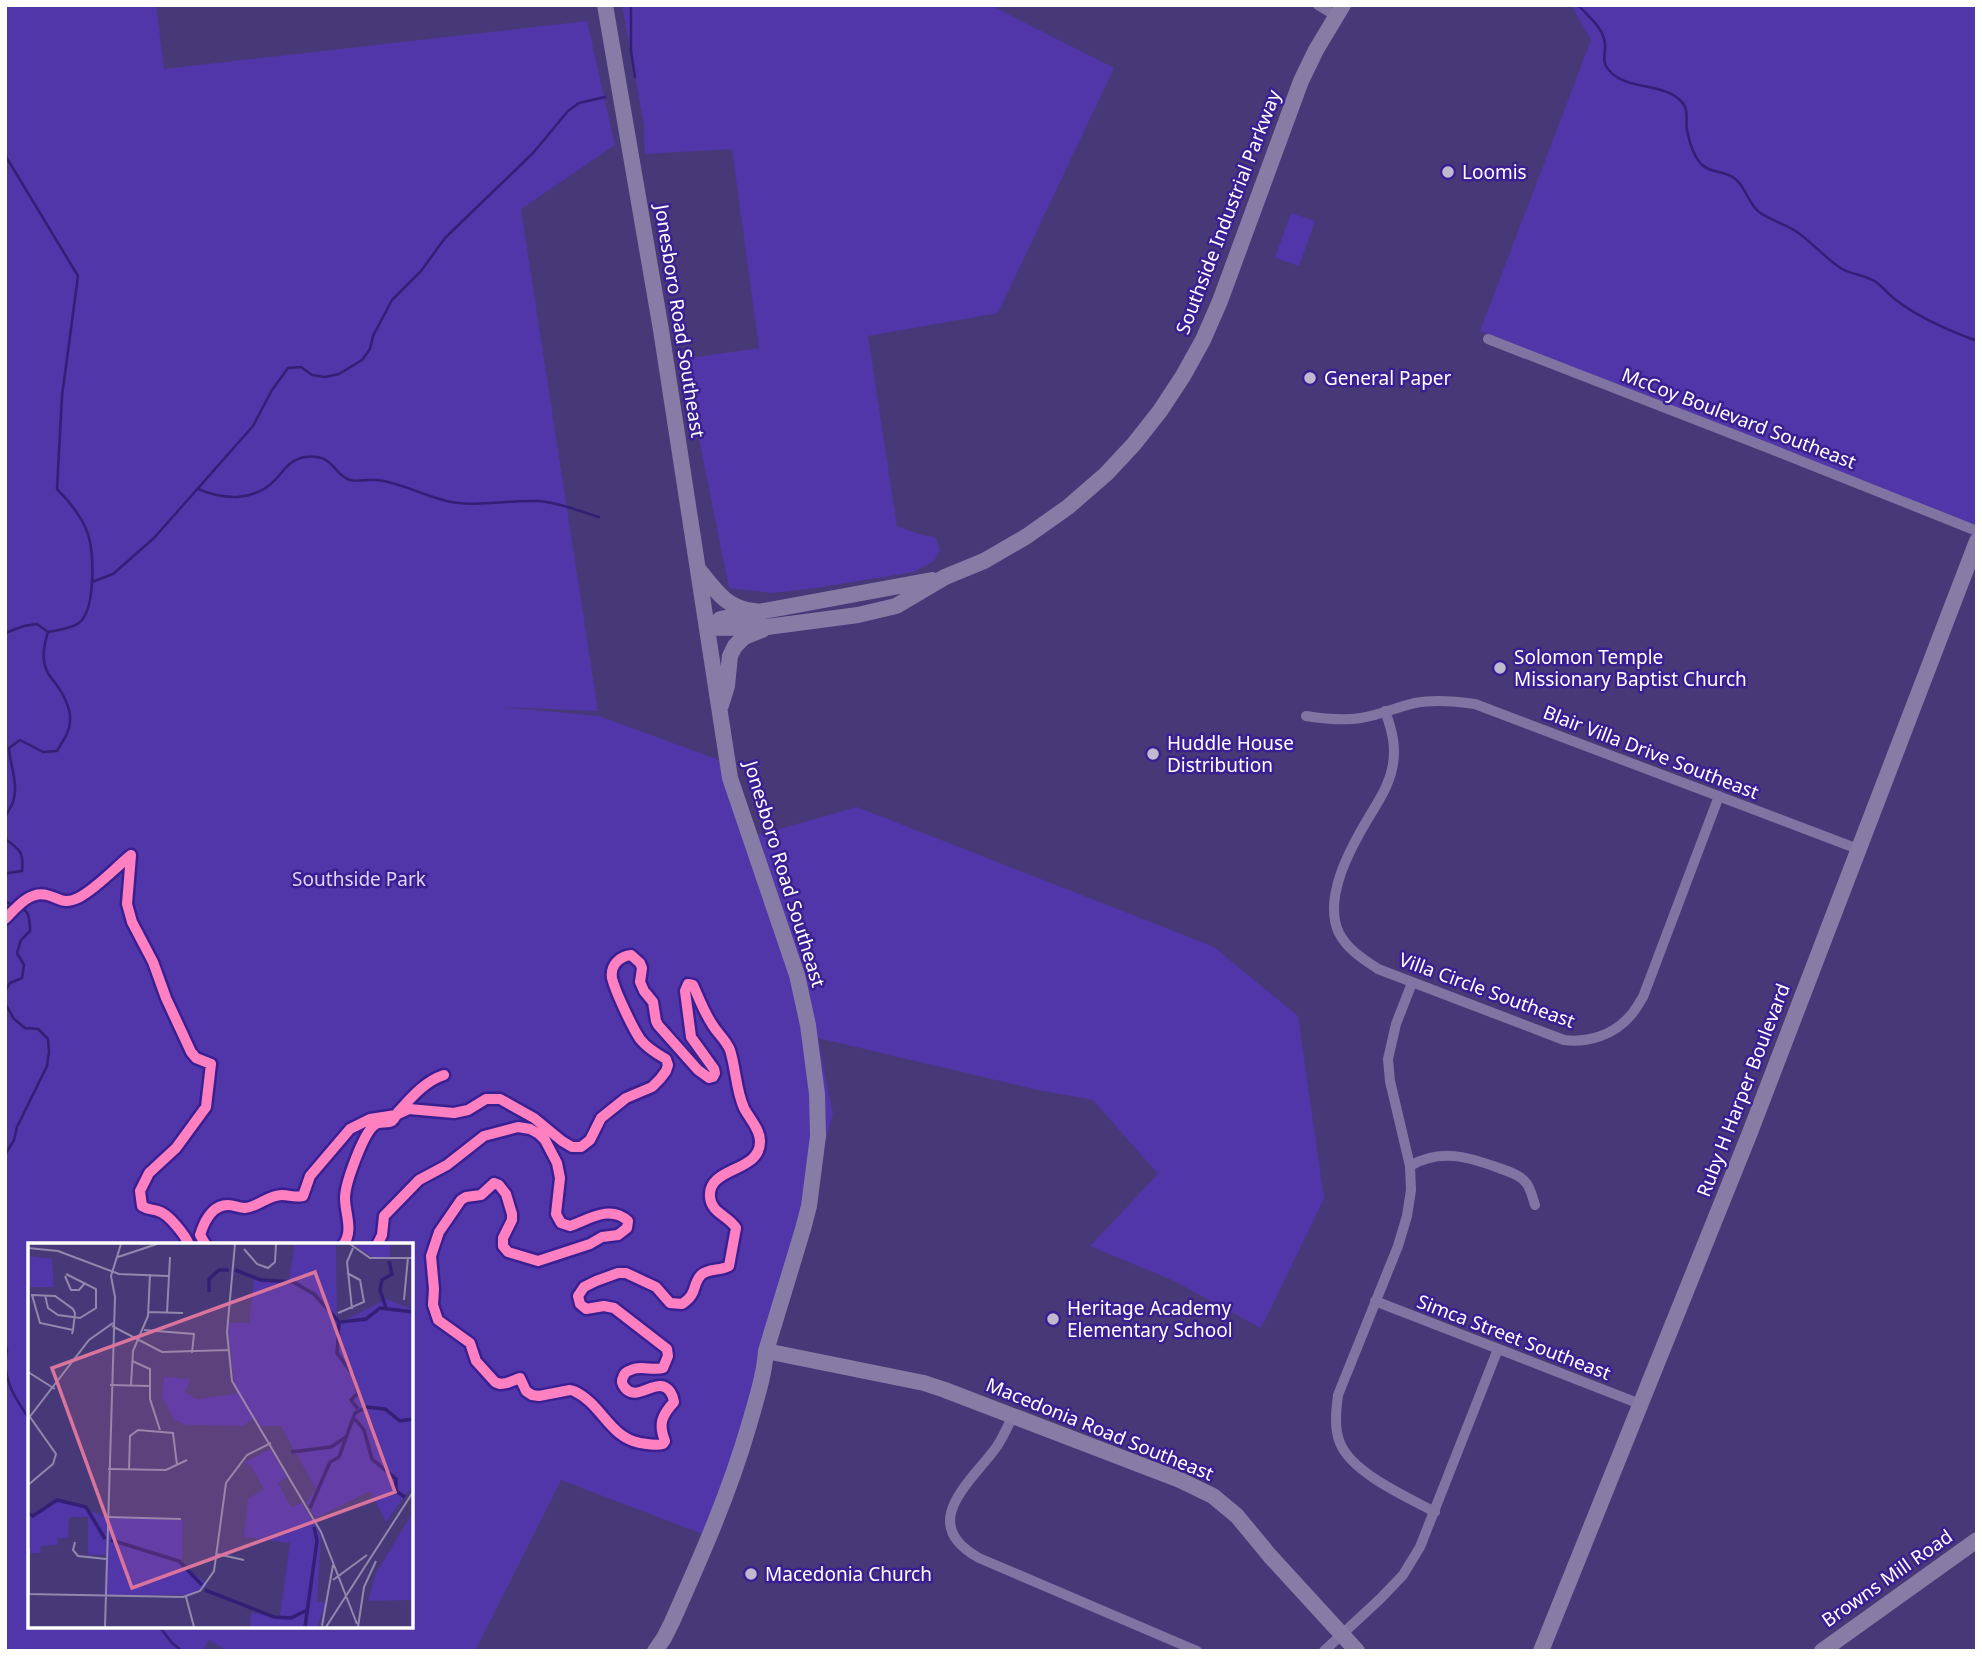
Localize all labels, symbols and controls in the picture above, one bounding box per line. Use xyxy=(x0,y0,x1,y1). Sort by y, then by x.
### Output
street label: Southside Industrial Parkway xyxy=(1169,86,1287,338)
place label: Loomis xyxy=(1462,159,1527,185)
marker: Loomis xyxy=(1440,164,1456,180)
street label: Jonesboro Road Southeast xyxy=(648,201,711,439)
street label: McCoy Boulevard Southeast xyxy=(1618,361,1860,475)
place label: General Paper xyxy=(1324,365,1452,391)
marker: General Paper xyxy=(1302,370,1318,386)
place label: Solomon Temple Missionary Baptist Church xyxy=(1514,644,1747,692)
marker: Solomon Temple Missionary Baptist Church xyxy=(1492,660,1508,676)
street label: Blair Villa Drive Southeast xyxy=(1540,699,1763,805)
place label: Huddle House Distribution xyxy=(1167,730,1294,778)
marker: Huddle House Distribution xyxy=(1145,746,1161,762)
street label: Jonesboro Road Southeast xyxy=(738,756,832,991)
park label: Southside Park xyxy=(292,866,426,892)
street label: Villa Circle Southeast xyxy=(1395,946,1579,1034)
street label: Ruby H Harper Boulevard xyxy=(1690,980,1796,1200)
inset map xyxy=(28,1243,413,1628)
street label: Simca Street Southeast xyxy=(1413,1288,1615,1386)
place label: Heritage Academy Elementary School xyxy=(1067,1295,1233,1343)
marker: Heritage Academy Elementary School xyxy=(1045,1311,1061,1327)
street label: Macedonia Road Southeast xyxy=(982,1371,1218,1487)
street label: Browns Mill Road xyxy=(1816,1523,1958,1633)
place label: Macedonia Church xyxy=(765,1561,932,1587)
marker: Macedonia Church xyxy=(743,1566,759,1582)

